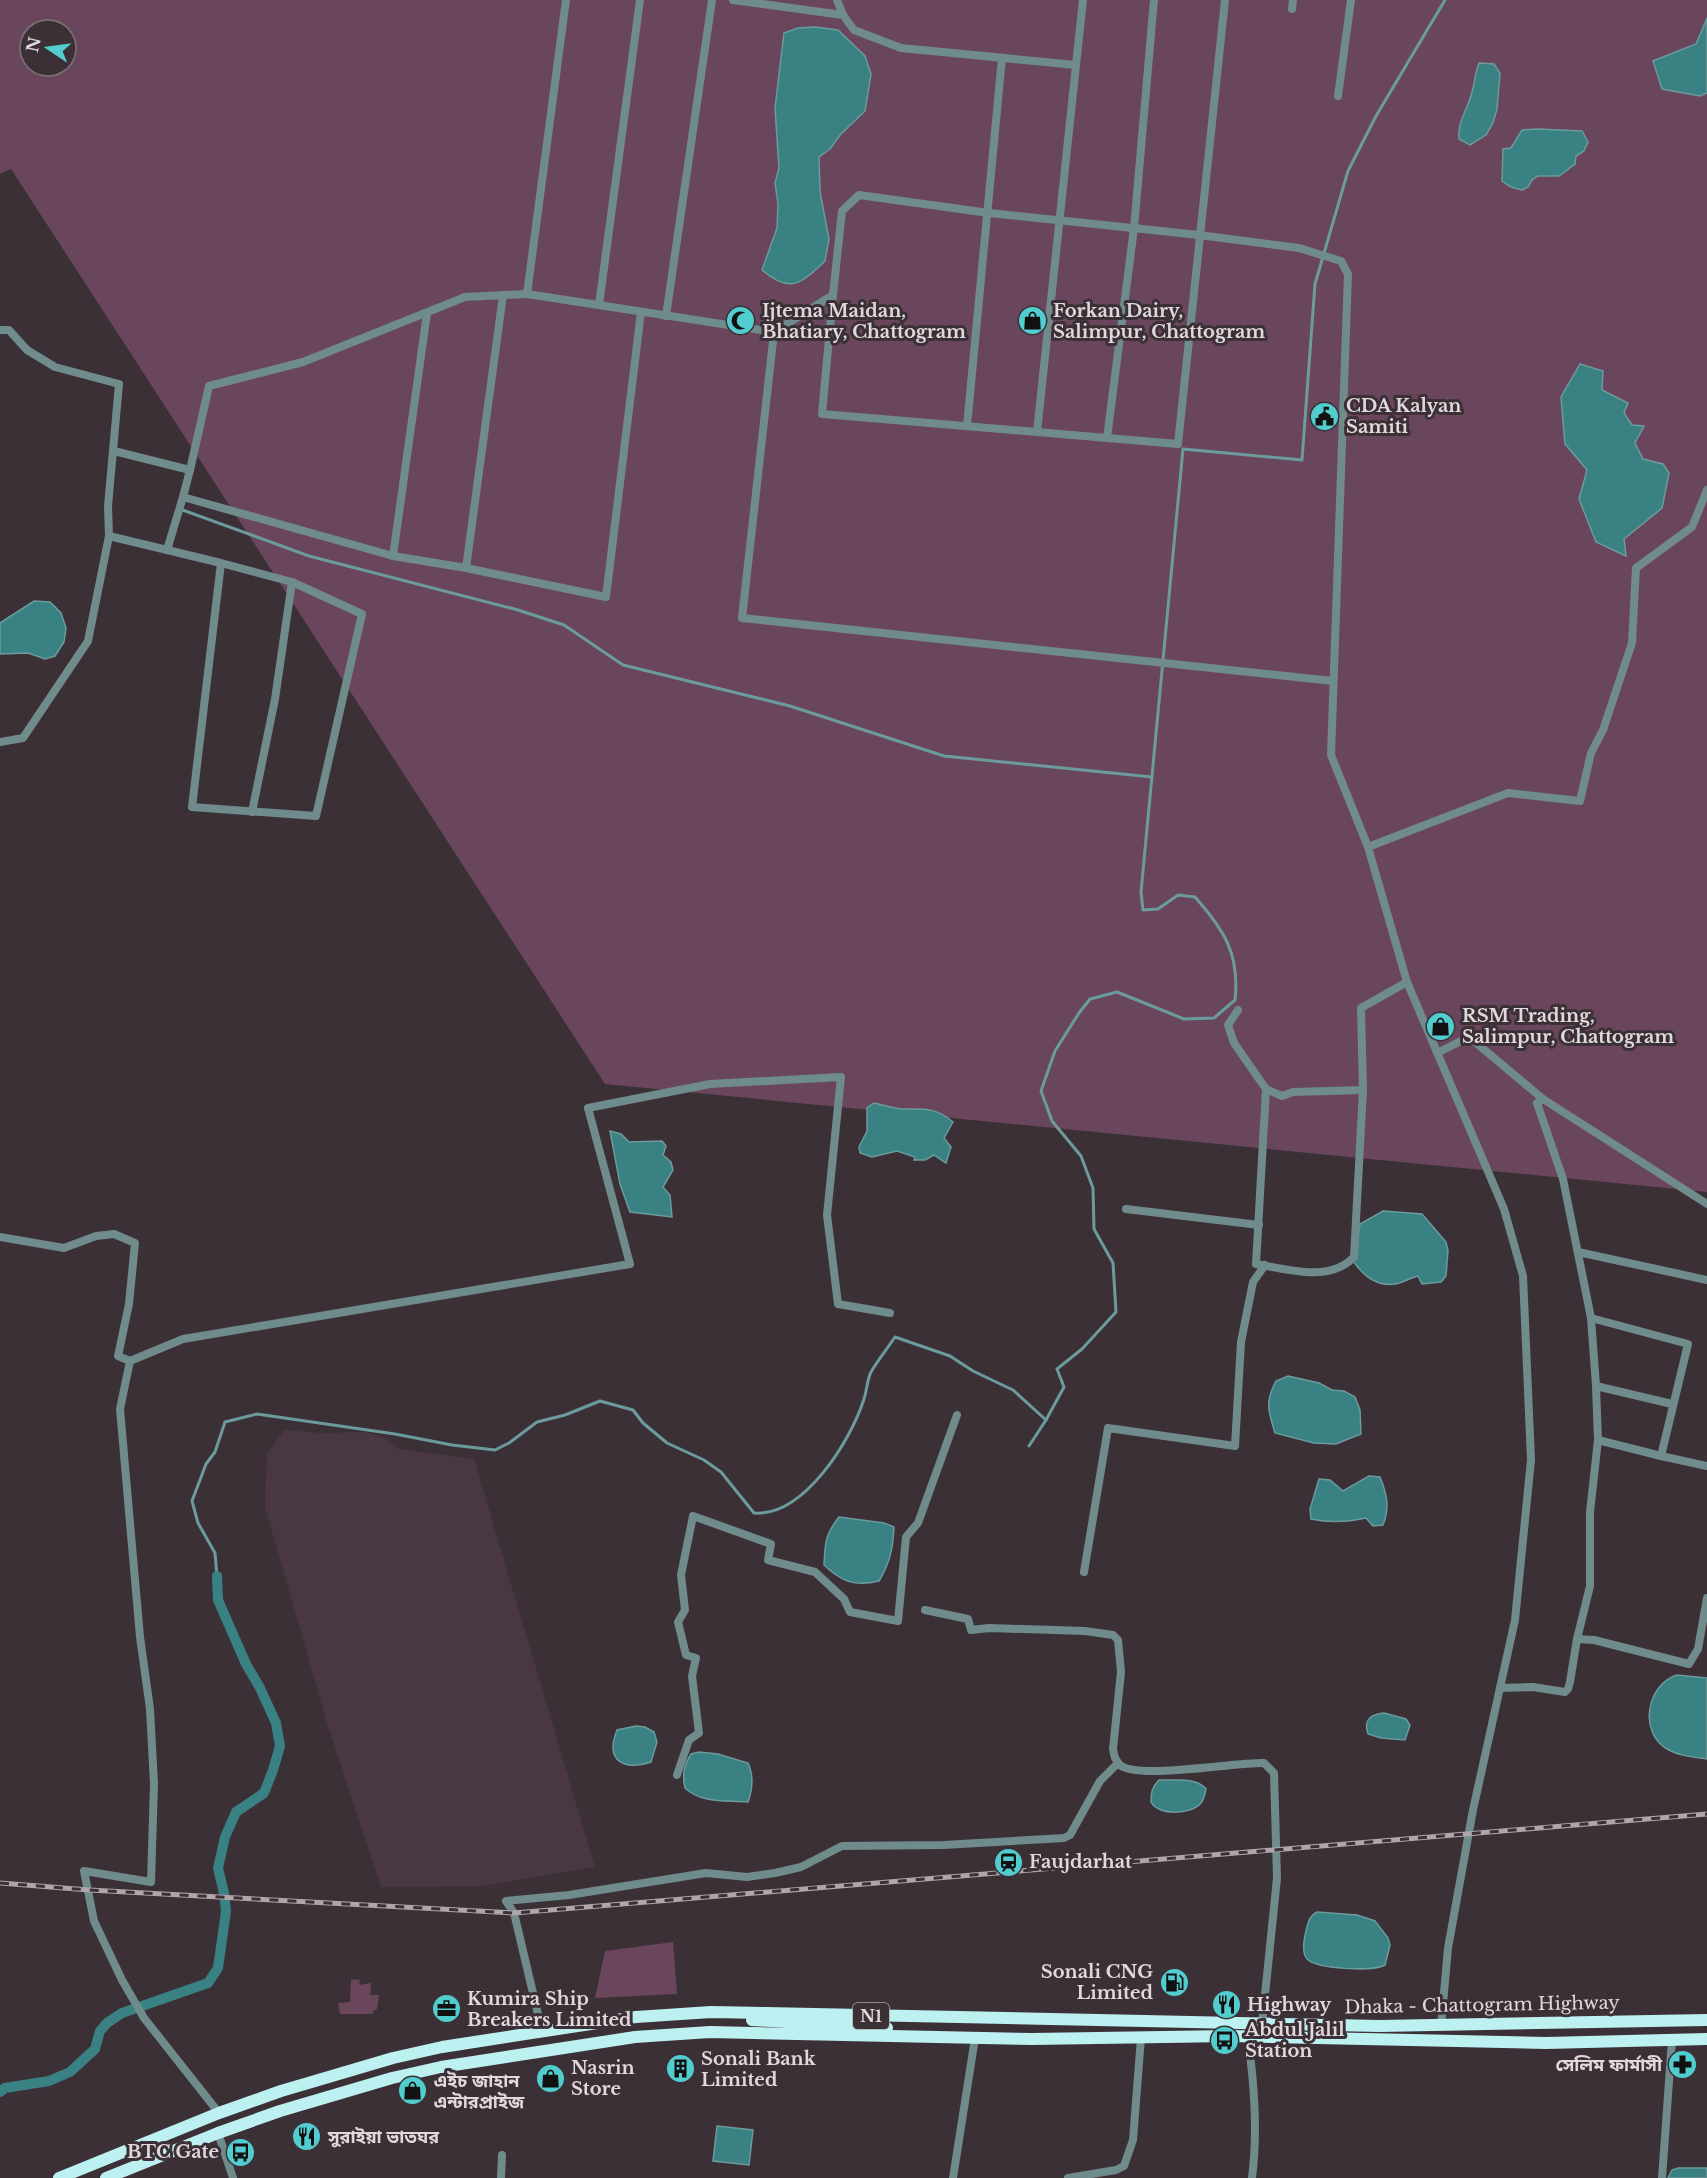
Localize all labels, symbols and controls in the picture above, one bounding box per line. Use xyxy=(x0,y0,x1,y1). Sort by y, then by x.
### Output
north arrow xyxy=(18,18,78,78)
text: N xyxy=(22,35,45,54)
place label: Ijtema Maidan, Bhatiary, Chattogram xyxy=(762,300,966,343)
place label: Forkan Dairy, Salimpur, Chattogram xyxy=(1053,300,1265,343)
mosque icon: Ijtema Maidan, Bhatiary, Chattogram xyxy=(725,305,757,337)
shop icon: Forkan Dairy, Salimpur, Chattogram xyxy=(1016,305,1048,337)
place label: CDA Kalyan Samiti xyxy=(1346,395,1461,438)
public building icon: CDA Kalyan Samiti xyxy=(1309,400,1341,432)
place label: RSM Trading, Salimpur, Chattogram xyxy=(1462,1005,1674,1048)
shop icon: RSM Trading, Salimpur, Chattogram xyxy=(1425,1010,1457,1042)
station icon: Faujdarhat xyxy=(992,1846,1024,1878)
place label: Faujdarhat xyxy=(1029,1851,1132,1873)
place label: Sonali CNG Limited xyxy=(1041,1961,1153,2004)
fuel station icon: Sonali CNG Limited xyxy=(1158,1966,1190,1998)
place label: Kumira Ship Breakers Limited xyxy=(467,1988,632,2031)
restaurant icon: Highway xyxy=(1210,1989,1242,2021)
street label: Dhaka - Chattogram Highway xyxy=(1344,1992,1620,2018)
office icon: Kumira Ship Breakers Limited xyxy=(430,1993,462,2025)
place label: Highway xyxy=(1247,1994,1332,2016)
road number: N1 xyxy=(853,2003,889,2029)
place label: Abdul Jalil Station xyxy=(1244,2019,1345,2062)
bus stop icon: Abdul Jalil Station xyxy=(1208,2024,1240,2056)
place label: Sonali Bank Limited xyxy=(701,2048,817,2091)
pharmacy icon: সেলিম ফার্মাসী xyxy=(1667,2049,1699,2081)
building icon: Sonali Bank Limited xyxy=(664,2053,696,2085)
place label: সেলিম ফার্মাসী xyxy=(1556,2054,1663,2076)
place label: Nasrin Store xyxy=(571,2057,635,2100)
shop icon: Nasrin Store xyxy=(534,2062,566,2094)
place label: এইচ জাহান এন্টারপ্রাইজ xyxy=(434,2070,525,2113)
shop icon: এইচ জাহান এন্টারপ্রাইজ xyxy=(397,2075,429,2107)
restaurant icon: সুরাইয়া ভাতঘর xyxy=(291,2121,323,2153)
place label: সুরাইয়া ভাতঘর xyxy=(327,2126,440,2148)
bus stop icon: BTC Gate xyxy=(224,2136,256,2168)
place label: BTC Gate xyxy=(127,2141,219,2163)

